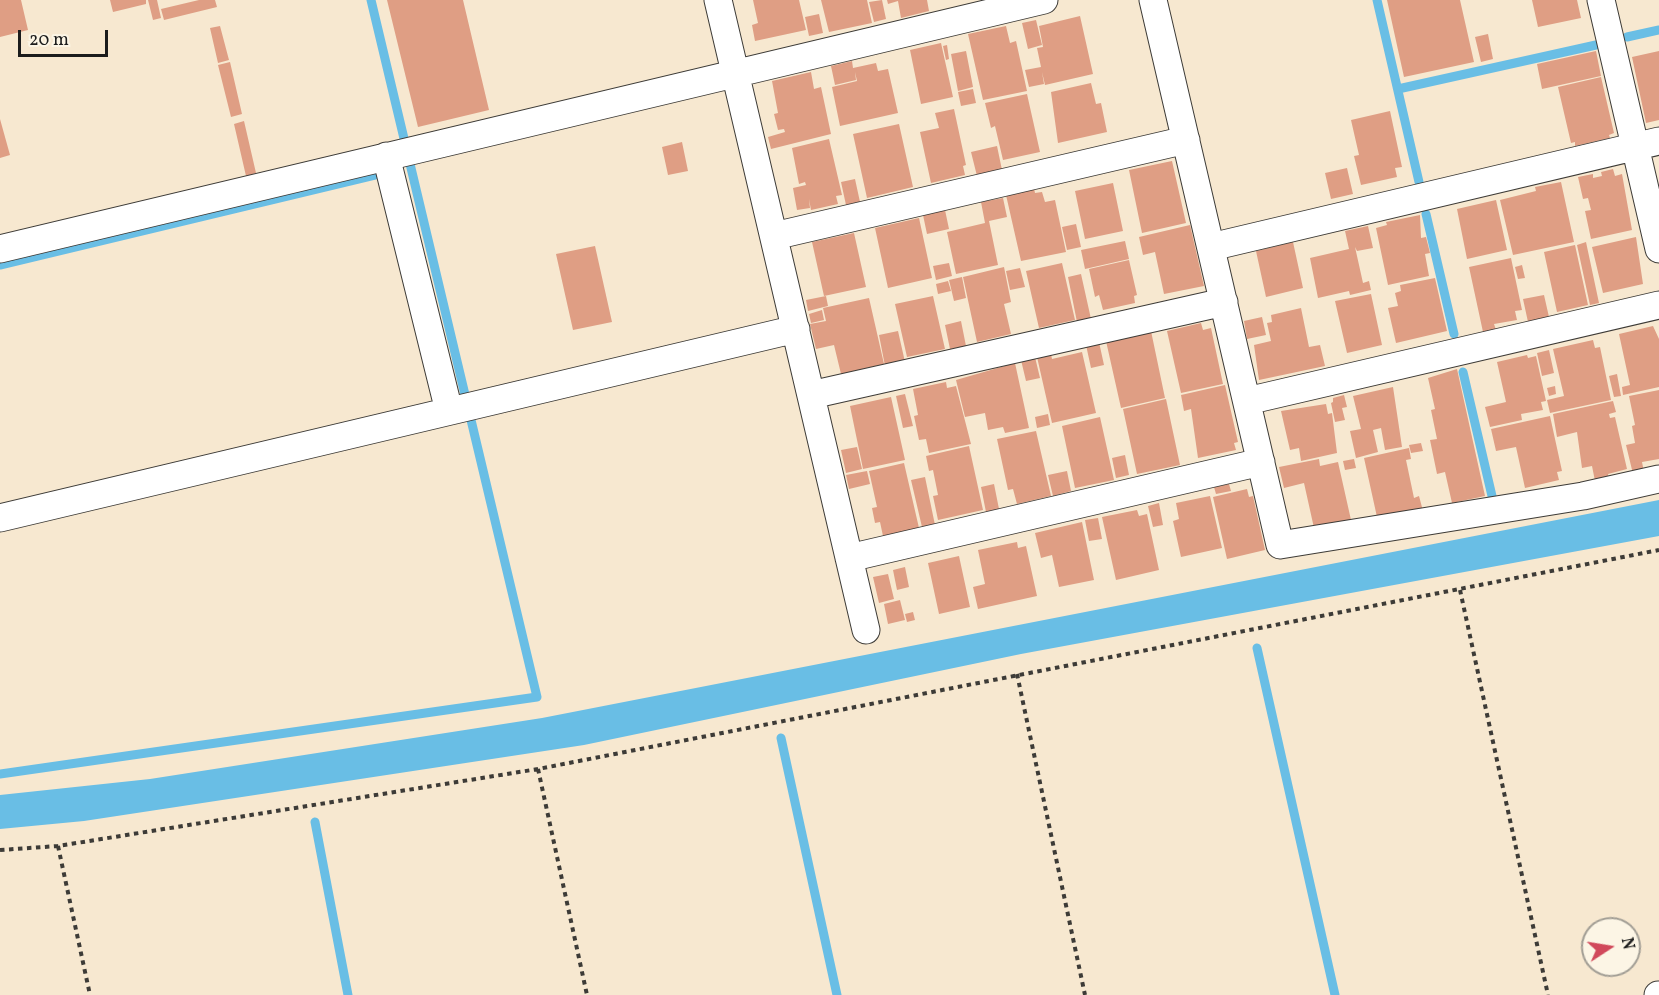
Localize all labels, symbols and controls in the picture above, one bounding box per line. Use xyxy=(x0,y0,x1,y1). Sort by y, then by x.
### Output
scale bar xyxy=(21,18,111,56)
text: 20 m xyxy=(29,28,69,53)
north arrow xyxy=(1581,917,1641,977)
text: N xyxy=(1615,936,1639,952)

